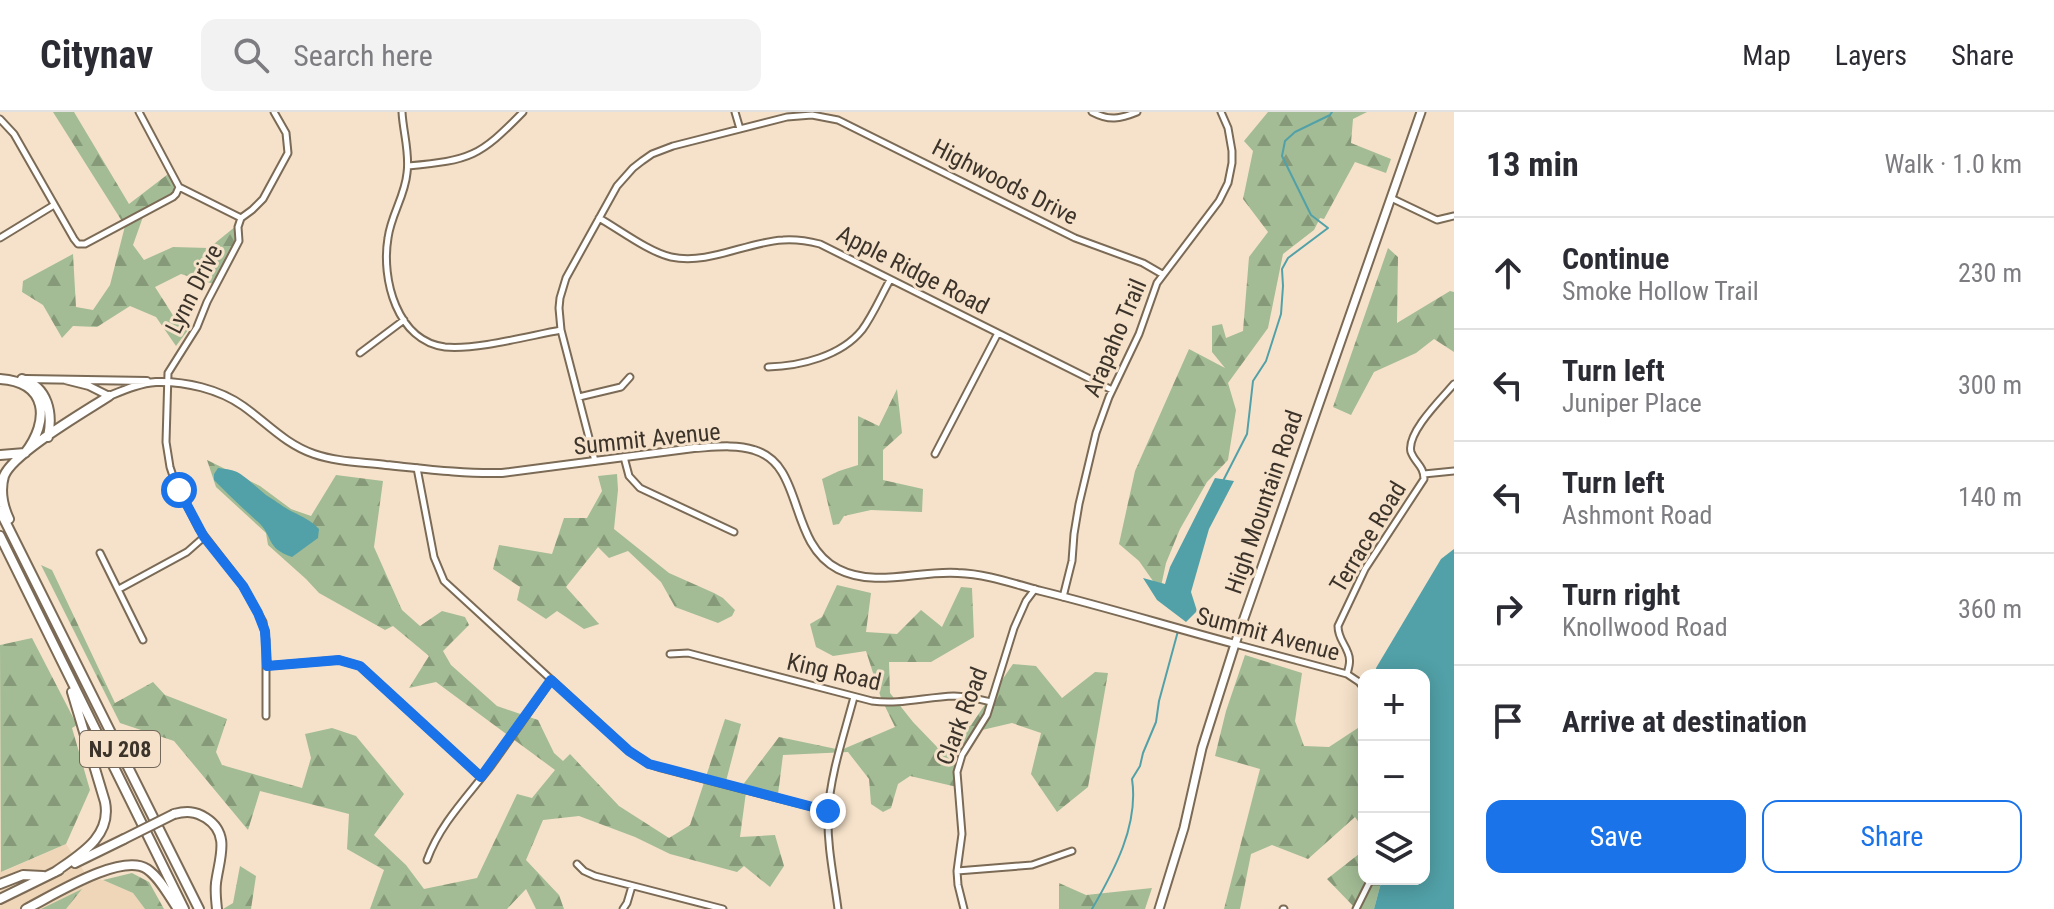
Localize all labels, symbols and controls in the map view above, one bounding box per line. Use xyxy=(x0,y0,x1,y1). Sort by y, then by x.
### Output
search box xyxy=(201,19,761,91)
text: Citynav xyxy=(40,33,153,77)
icon: search xyxy=(229,33,273,77)
text: Search here xyxy=(293,38,433,73)
text: Map xyxy=(1742,39,1791,72)
text: Layers xyxy=(1835,39,1907,72)
text: Share xyxy=(1951,39,2014,72)
street label: Highwoods Drive xyxy=(927,133,1083,231)
text: 13 min xyxy=(1486,144,1579,184)
text: Walk · 1.0 km xyxy=(1884,149,2022,179)
street label: Apple Ridge Road xyxy=(832,220,994,320)
street label: Lynn Drive xyxy=(160,240,228,338)
text: Continue xyxy=(1562,241,1669,276)
icon: ahead xyxy=(1486,251,1530,295)
text: 230 m xyxy=(1958,258,2022,288)
street label: Arapaho Trail xyxy=(1078,275,1152,401)
text: Smoke Hollow Trail xyxy=(1562,276,1759,306)
text: Turn left xyxy=(1562,353,1665,388)
icon: left xyxy=(1486,363,1530,407)
text: 300 m xyxy=(1958,370,2022,400)
text: Juniper Place xyxy=(1562,388,1702,418)
street label: High Mountain Road xyxy=(1219,407,1309,597)
street label: Summit Avenue xyxy=(572,417,722,461)
text: Turn left xyxy=(1562,465,1665,500)
route start xyxy=(161,472,197,508)
icon: left xyxy=(1486,475,1530,519)
street label: Terrace Road xyxy=(1324,477,1412,597)
text: 140 m xyxy=(1958,482,2022,512)
text: Ashmont Road xyxy=(1562,500,1713,530)
text: Turn right xyxy=(1562,577,1680,612)
icon: right xyxy=(1486,587,1530,631)
text: 360 m xyxy=(1958,594,2022,624)
street label: Summit Avenue xyxy=(1193,601,1343,667)
text: Knollwood Road xyxy=(1562,612,1728,642)
street label: King Road xyxy=(784,648,884,696)
street label: Clark Road xyxy=(931,663,993,769)
map controls xyxy=(1358,669,1430,885)
button: + xyxy=(1358,669,1430,741)
icon: arrive xyxy=(1486,699,1530,743)
text: Arrive at destination xyxy=(1562,704,1807,739)
road number: NJ 208 xyxy=(80,731,160,767)
button: − xyxy=(1358,741,1430,813)
route end xyxy=(810,793,846,829)
button: Save xyxy=(1486,800,1746,873)
button: Share xyxy=(1762,800,2022,873)
button: layers xyxy=(1358,813,1430,885)

